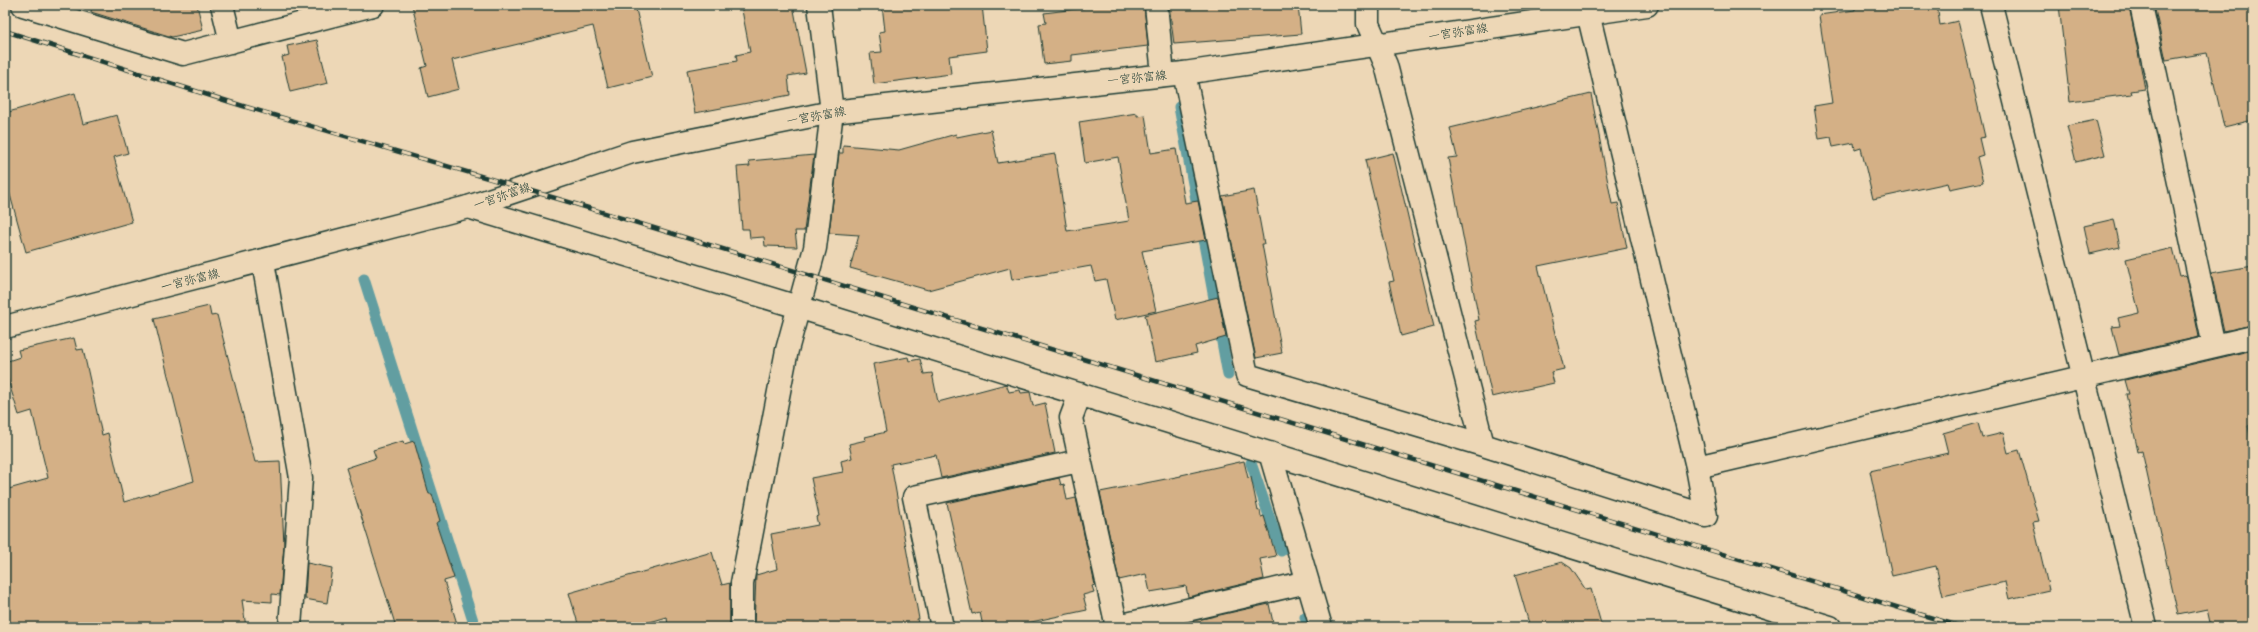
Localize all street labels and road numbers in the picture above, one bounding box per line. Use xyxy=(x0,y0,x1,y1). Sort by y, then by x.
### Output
street label: 一宮弥富線 xyxy=(1427,20,1489,45)
street label: 一宮弥富線 xyxy=(1106,68,1168,89)
street label: 一宮弥富線 xyxy=(785,104,847,129)
street label: 一宮弥富線 xyxy=(471,180,533,213)
street label: 一宮弥富線 xyxy=(159,266,221,295)

